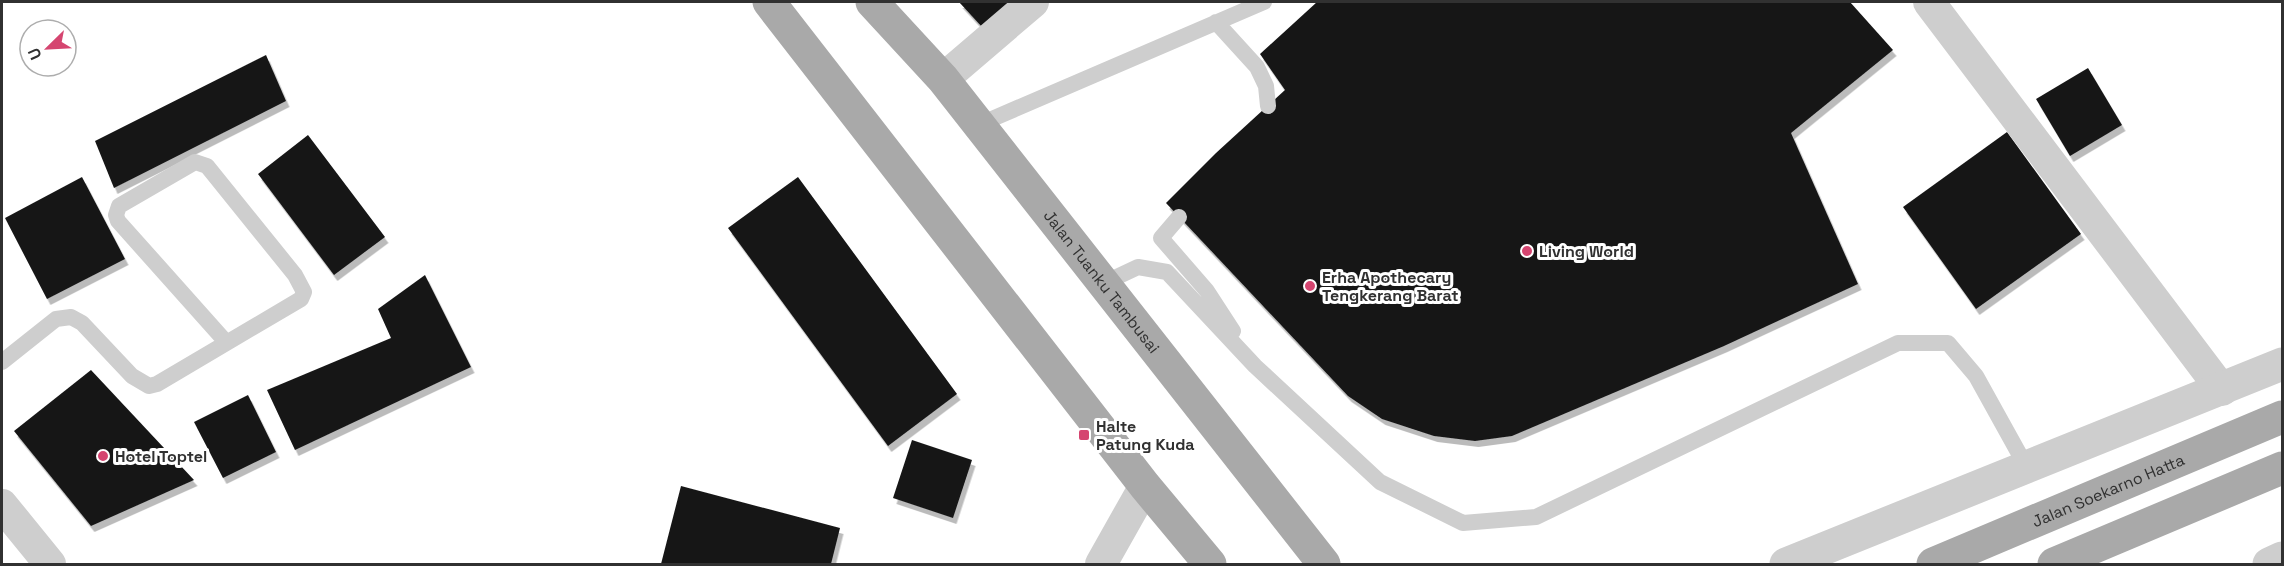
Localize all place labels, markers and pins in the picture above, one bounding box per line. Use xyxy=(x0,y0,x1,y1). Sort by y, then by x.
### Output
place label: Living World xyxy=(1539,241,1634,262)
marker: Living World xyxy=(1520,244,1534,258)
place label: Erha Apothecary Tengkerang Barat xyxy=(1322,267,1458,306)
marker: Erha Apothecary Tengkerang Barat xyxy=(1303,279,1317,293)
place label: Halte Patung Kuda xyxy=(1096,416,1195,455)
marker: Halte Patung Kuda xyxy=(1077,428,1091,442)
place label: Hotel Toptel xyxy=(115,446,207,467)
marker: Hotel Toptel xyxy=(96,449,110,463)

